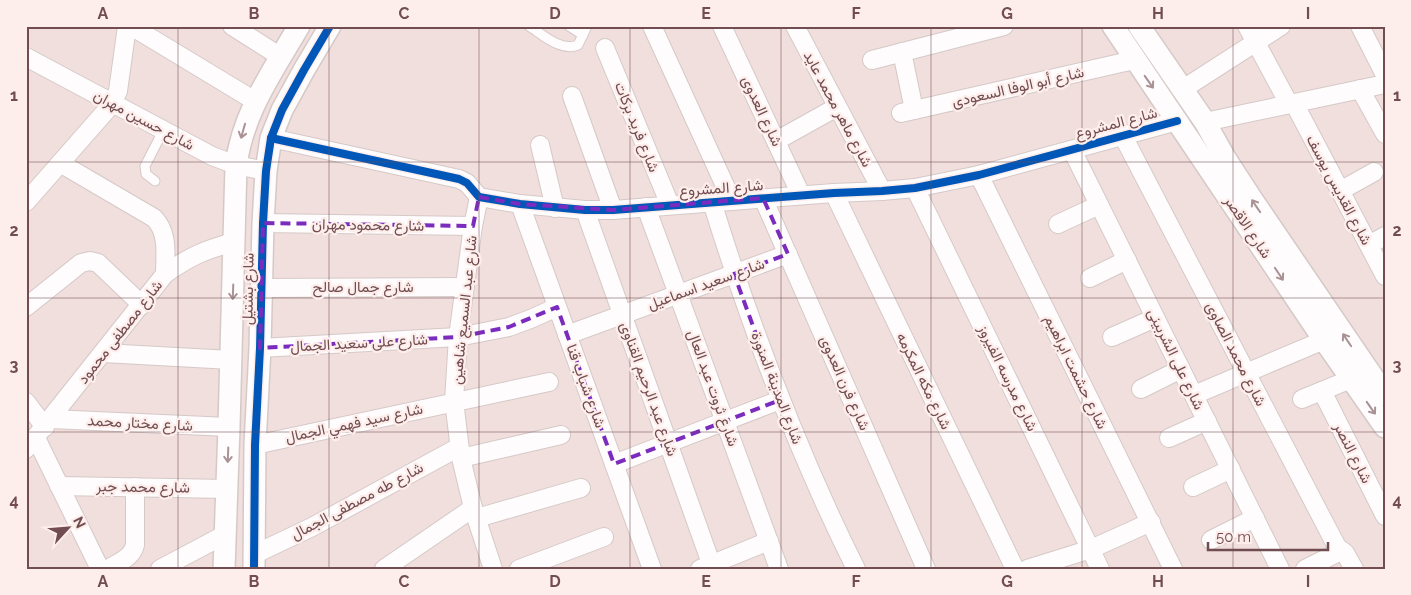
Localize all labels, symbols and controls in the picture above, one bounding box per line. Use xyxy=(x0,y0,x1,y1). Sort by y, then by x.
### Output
text: A xyxy=(98,4,109,23)
text: B xyxy=(249,4,260,23)
text: C xyxy=(399,4,410,23)
text: D xyxy=(549,4,561,23)
text: E xyxy=(701,4,711,23)
text: F xyxy=(851,4,861,23)
text: G xyxy=(1001,4,1013,23)
text: H xyxy=(1152,4,1164,23)
text: I xyxy=(1306,4,1310,23)
street label: شارع ماهر محمد عايد xyxy=(798,48,876,171)
street label: شارع أبو الوفا السعودى xyxy=(950,63,1086,113)
street label: شارع العدوى xyxy=(736,73,786,150)
one-way arrow xyxy=(1144,74,1154,88)
street label: شارع فريد بركات xyxy=(609,79,663,176)
text: 1 xyxy=(10,86,18,105)
street label: شارع حسين مهران xyxy=(90,86,197,156)
text: 1 xyxy=(1393,86,1401,105)
street label: شارع المشروع xyxy=(1073,103,1160,145)
one-way arrow xyxy=(238,122,248,138)
street label: شارع القديس يوسف xyxy=(1301,132,1376,249)
street label: شارع المشروع xyxy=(678,176,764,202)
street label: شارع الاقصر xyxy=(1218,191,1276,263)
one-way arrow xyxy=(1251,199,1261,213)
street label: شارع محمود مهران xyxy=(312,215,424,237)
text: 2 xyxy=(9,221,19,240)
text: 2 xyxy=(1392,221,1402,240)
street label: شارع عبد السميع شاهين xyxy=(447,234,483,386)
street label: شارع بشتيل xyxy=(238,252,260,325)
street label: شارع سعيد اسماعيل xyxy=(645,254,768,315)
one-way arrow xyxy=(1274,267,1285,281)
street label: شارع مصطفى محمود xyxy=(74,276,168,389)
street label: شارع جمال صالح xyxy=(312,278,414,298)
one-way arrow xyxy=(228,284,238,300)
street label: شارع محمد الصاوى xyxy=(1200,299,1270,410)
street label: شارع على الشربينى xyxy=(1142,305,1208,414)
street label: شارع حشمت ابراهيم xyxy=(1039,312,1111,433)
street label: شارع عبد الرحيم القناوى xyxy=(614,319,682,459)
street label: شارع مدرسه الفيروز xyxy=(972,321,1042,435)
street label: شارع ثروت عبد العال xyxy=(682,327,742,449)
street label: شارع المدينة المنورة xyxy=(745,329,807,448)
street label: شارع على سعيد الجمال xyxy=(290,330,429,358)
street label: شارع مكه المكرمه xyxy=(891,330,955,433)
street label: شارع فرن العدوى xyxy=(814,333,874,434)
one-way arrow xyxy=(1342,334,1352,348)
street label: شارع شباب قنا xyxy=(561,342,610,431)
text: 3 xyxy=(10,356,19,375)
text: 3 xyxy=(1393,356,1402,375)
street label: شارع سيد فهمي الجمال xyxy=(284,400,425,450)
one-way arrow xyxy=(1366,401,1376,415)
street label: شارع مختار محمد xyxy=(87,411,193,437)
street label: شارع النصر xyxy=(1328,419,1376,487)
one-way arrow xyxy=(224,447,233,463)
street label: شارع طه مصطفى الجمال xyxy=(288,458,427,545)
street label: شارع محمد جبر xyxy=(95,477,190,499)
text: 4 xyxy=(9,491,19,510)
text: 4 xyxy=(1392,491,1402,510)
north arrow xyxy=(42,502,92,552)
text: N xyxy=(70,514,89,531)
scale bar xyxy=(1208,520,1328,552)
text: 50 m xyxy=(1216,528,1251,546)
text: A xyxy=(98,572,109,591)
text: B xyxy=(249,572,260,591)
text: C xyxy=(399,572,410,591)
text: D xyxy=(549,572,561,591)
text: E xyxy=(701,572,711,591)
text: F xyxy=(851,572,861,591)
text: G xyxy=(1001,572,1013,591)
text: H xyxy=(1152,572,1164,591)
text: I xyxy=(1306,572,1310,591)

